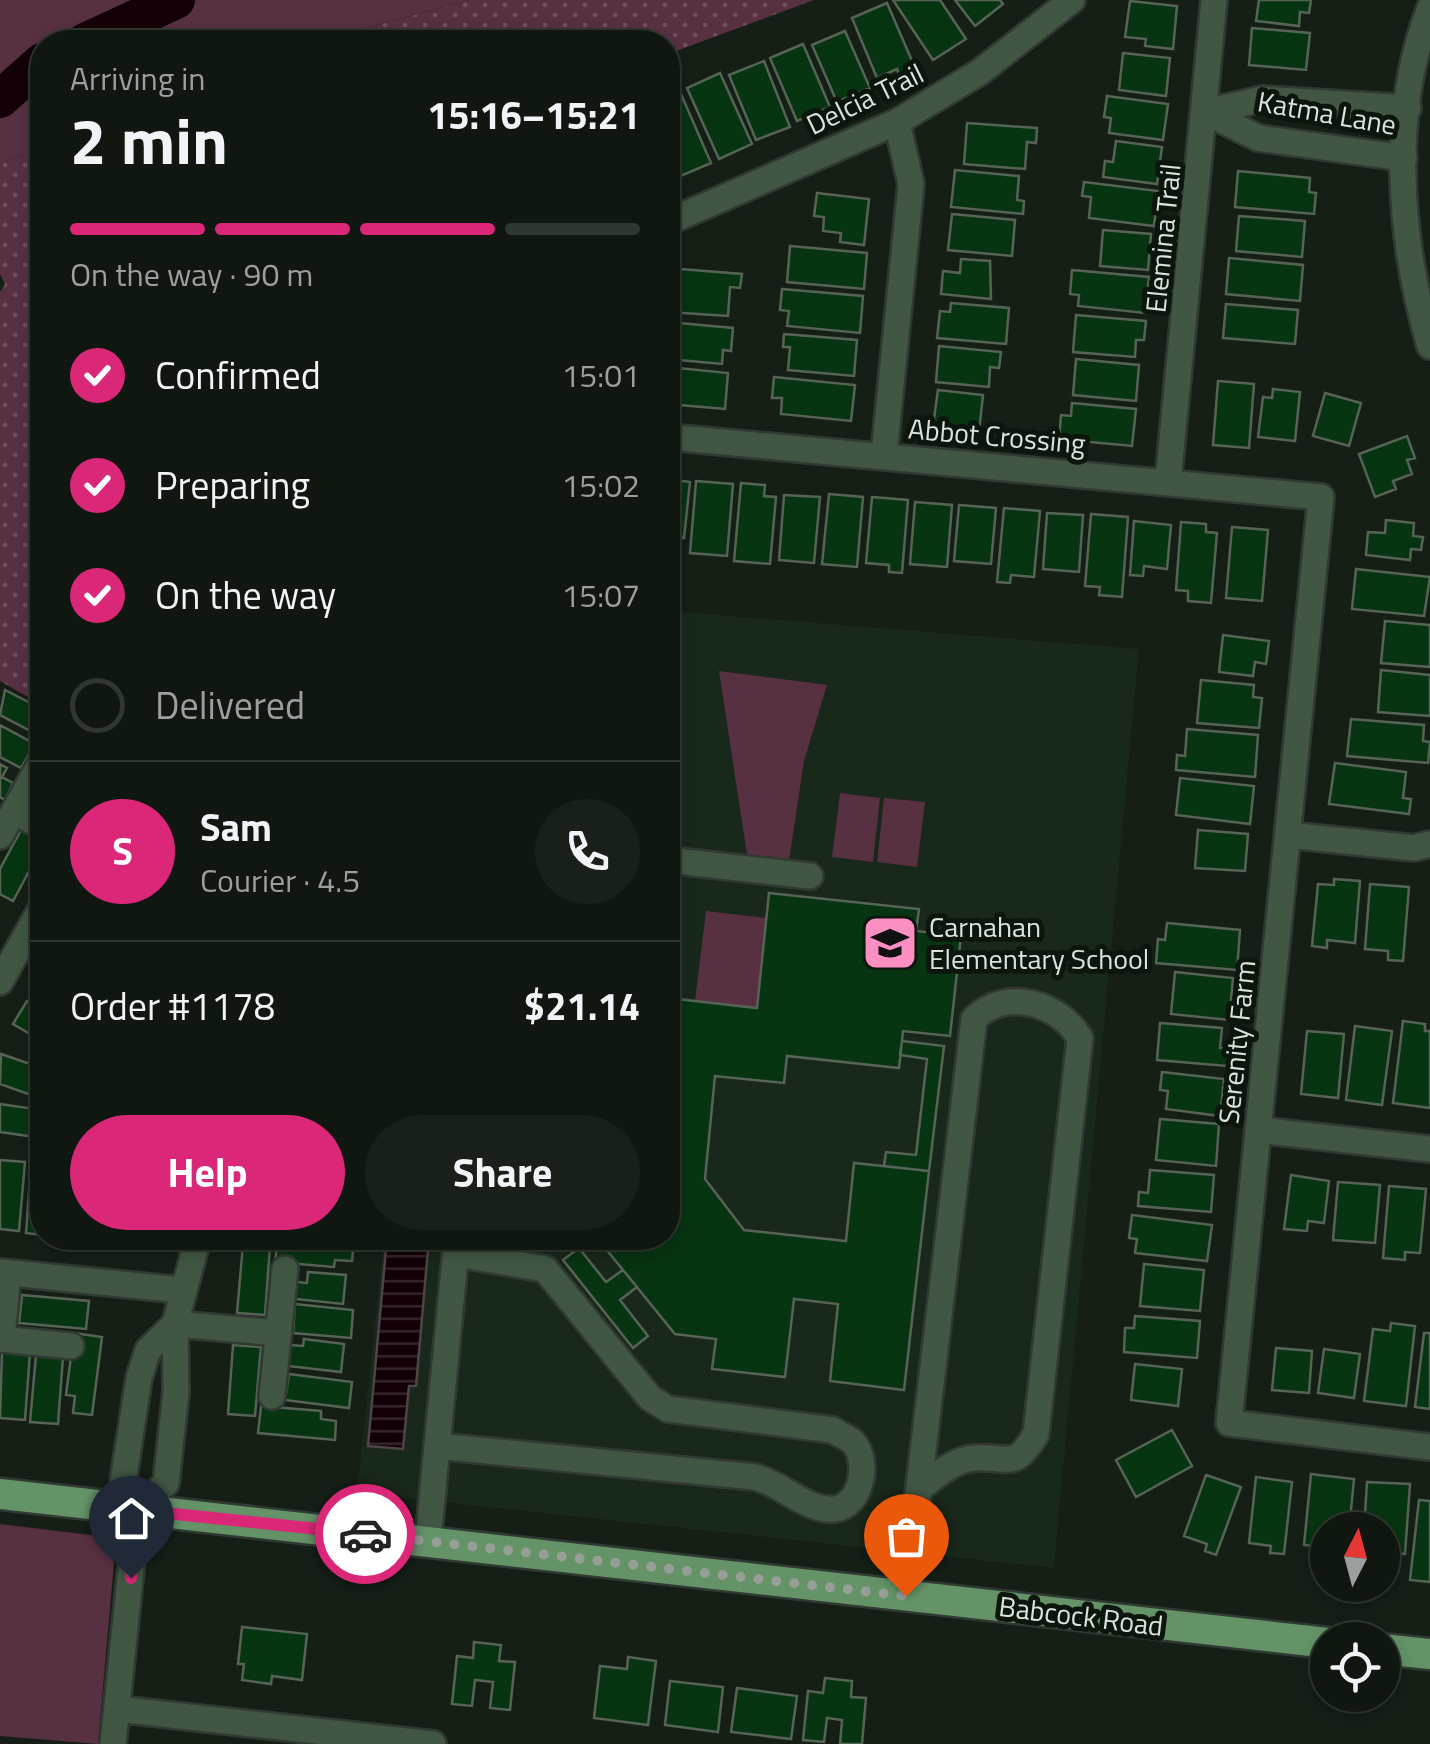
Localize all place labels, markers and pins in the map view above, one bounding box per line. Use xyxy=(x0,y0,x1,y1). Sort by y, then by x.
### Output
place label: Carnahan Elementary School xyxy=(929,905,1149,980)
school or university icon: Carnahan Elementary School xyxy=(860,913,920,973)
pin xyxy=(89,1476,174,1579)
pin xyxy=(864,1494,949,1597)

